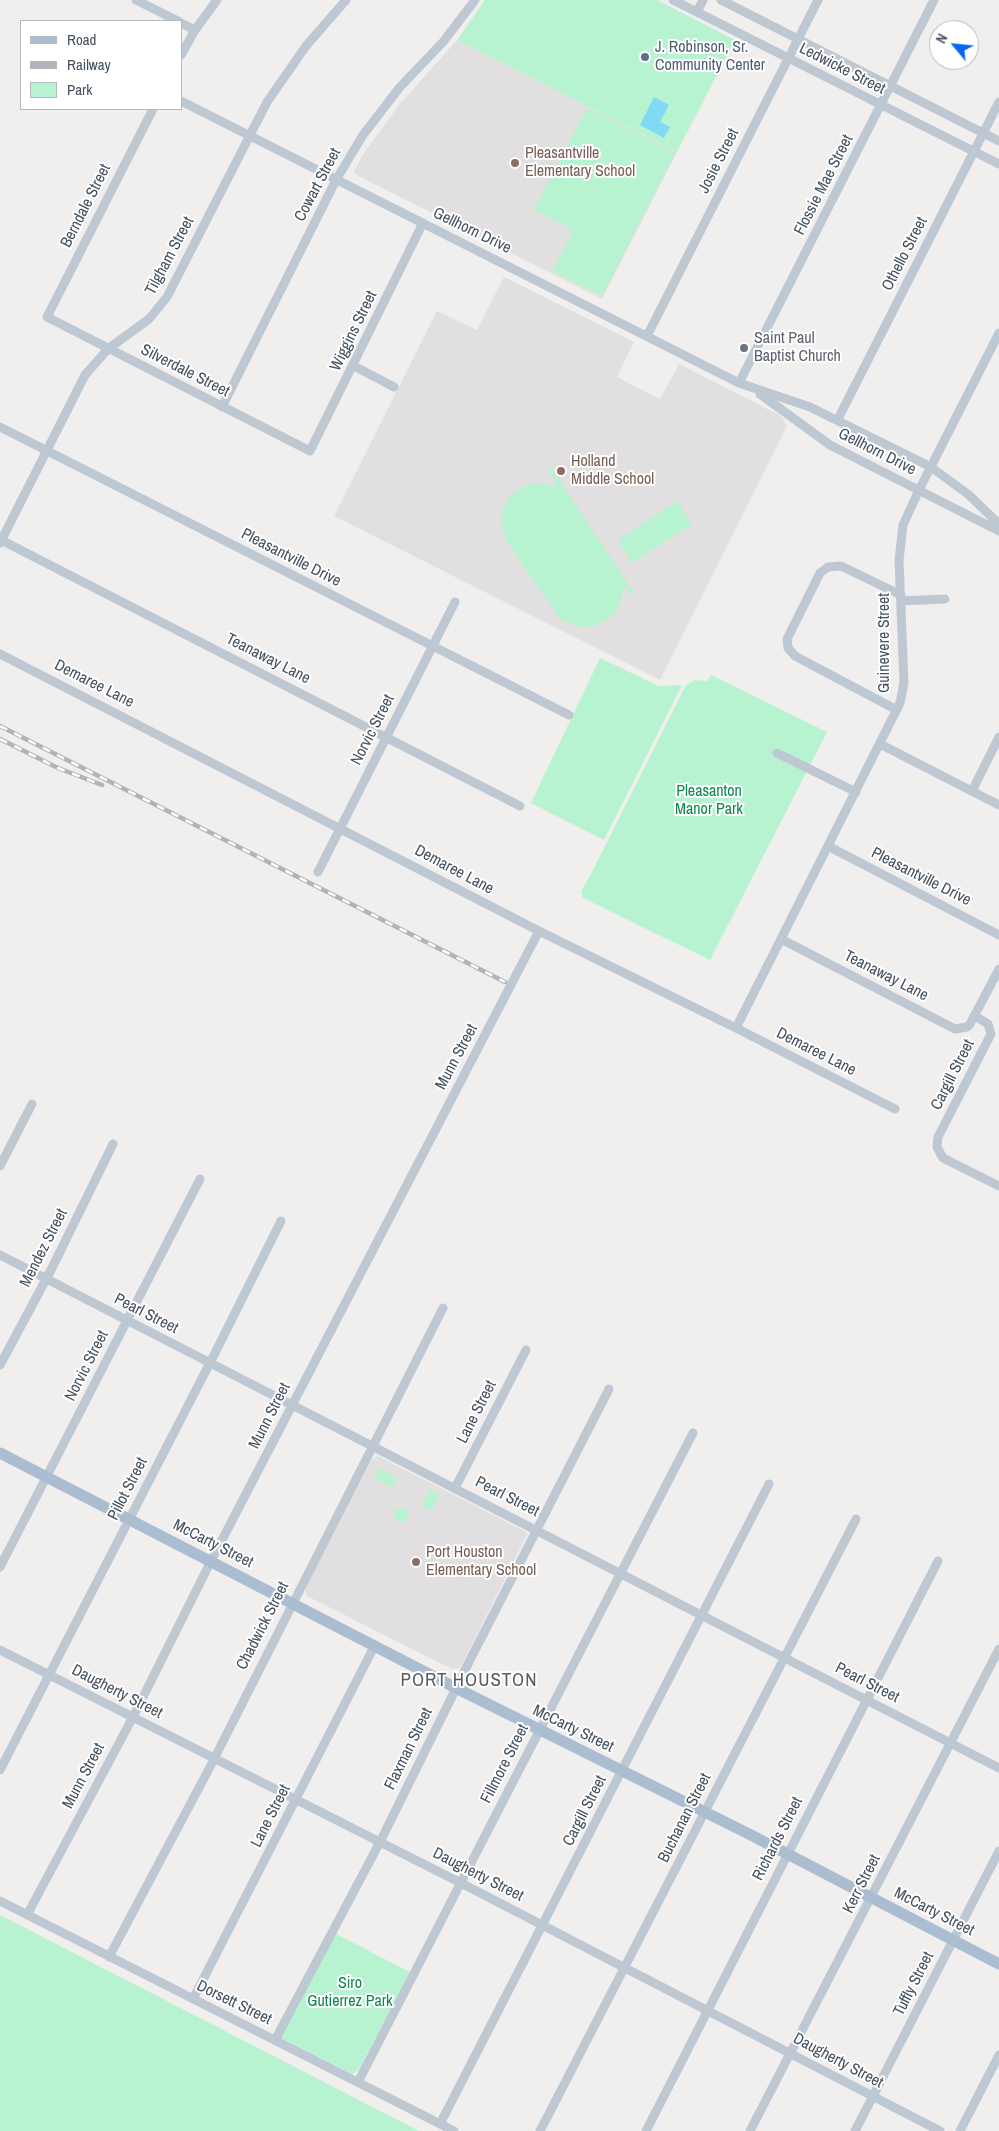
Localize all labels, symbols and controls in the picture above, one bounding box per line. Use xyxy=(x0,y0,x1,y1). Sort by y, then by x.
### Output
legend xyxy=(20,20,182,110)
north arrow xyxy=(929,20,979,70)
text: Road xyxy=(67,29,96,50)
text: N xyxy=(932,31,952,46)
place label: J. Robinson, Sr. Community Center xyxy=(655,38,765,76)
street label: Ledwicke Street xyxy=(796,39,888,99)
marker: J. Robinson, Sr. Community Center xyxy=(639,51,651,63)
text: Railway xyxy=(67,54,111,75)
text: Park xyxy=(67,79,92,100)
street label: Josie Street xyxy=(695,125,743,197)
street label: Flossie Mae Street xyxy=(790,132,858,238)
place label: Pleasantville Elementary School xyxy=(525,144,635,182)
street label: Cowart Street xyxy=(291,145,345,225)
marker: Pleasantville Elementary School xyxy=(509,157,521,169)
street label: Berndale Street xyxy=(57,161,115,251)
street label: Gellhorn Drive xyxy=(430,204,514,258)
street label: Tilgham Street xyxy=(141,214,199,298)
street label: Othello Street xyxy=(878,214,932,294)
street label: Wiggins Street xyxy=(326,288,382,374)
place label: Saint Paul Baptist Church xyxy=(754,329,841,367)
street label: Silverdale Street xyxy=(137,340,233,402)
marker: Saint Paul Baptist Church xyxy=(738,342,750,354)
street label: Gellhorn Drive xyxy=(835,424,919,480)
place label: Holland Middle School xyxy=(571,452,654,490)
marker: Holland Middle School xyxy=(555,465,567,477)
street label: Pleasantville Drive xyxy=(238,525,344,591)
street label: Guinevere Street xyxy=(875,593,895,693)
street label: Teanaway Lane xyxy=(223,630,313,688)
street label: Demaree Lane xyxy=(51,656,137,712)
street label: Norvic Street xyxy=(347,692,399,768)
park label: Pleasanton Manor Park xyxy=(675,782,743,820)
street label: Demaree Lane xyxy=(411,841,497,899)
street label: Pleasantville Drive xyxy=(868,844,974,910)
street label: Teanaway Lane xyxy=(841,947,931,1005)
street label: Munn Street xyxy=(432,1021,482,1093)
street label: Demaree Lane xyxy=(773,1024,859,1080)
street label: Cargill Street xyxy=(927,1037,979,1113)
street label: Mendez Street xyxy=(16,1206,72,1290)
street label: Pearl Street xyxy=(111,1290,181,1338)
street label: Norvic Street xyxy=(61,1328,113,1404)
street label: Lane Street xyxy=(453,1377,501,1447)
street label: Munn Street xyxy=(245,1380,295,1452)
street label: Pillot Street xyxy=(104,1454,152,1524)
street label: Pearl Street xyxy=(472,1473,542,1521)
street label: McCarty Street xyxy=(170,1516,256,1572)
place label: Port Houston Elementary School xyxy=(426,1543,536,1581)
marker: Port Houston Elementary School xyxy=(410,1556,422,1568)
street label: Chadwick Street xyxy=(233,1579,293,1673)
street label: Pearl Street xyxy=(832,1659,902,1707)
street label: Daugherty Street xyxy=(68,1661,166,1723)
district label: PORT HOUSTON xyxy=(399,1670,539,1692)
street label: McCarty Street xyxy=(529,1701,617,1757)
street label: Flaxman Street xyxy=(381,1705,437,1793)
street label: Fillmore Street xyxy=(477,1721,533,1807)
street label: Munn Street xyxy=(59,1740,109,1812)
street label: Buchanan Street xyxy=(654,1770,716,1866)
street label: Cargill Street xyxy=(559,1773,611,1849)
street label: Lane Street xyxy=(247,1781,295,1851)
street label: Richards Street xyxy=(749,1794,807,1884)
street label: Daugherty Street xyxy=(429,1844,527,1906)
street label: Kerr Street xyxy=(839,1851,885,1917)
street label: McCarty Street xyxy=(891,1884,977,1940)
street label: Tuffly Street xyxy=(890,1949,938,2019)
park label: Siro Gutierrez Park xyxy=(307,1974,393,2012)
street label: Dorsett Street xyxy=(193,1977,275,2029)
street label: Daugherty Street xyxy=(790,2029,886,2093)

